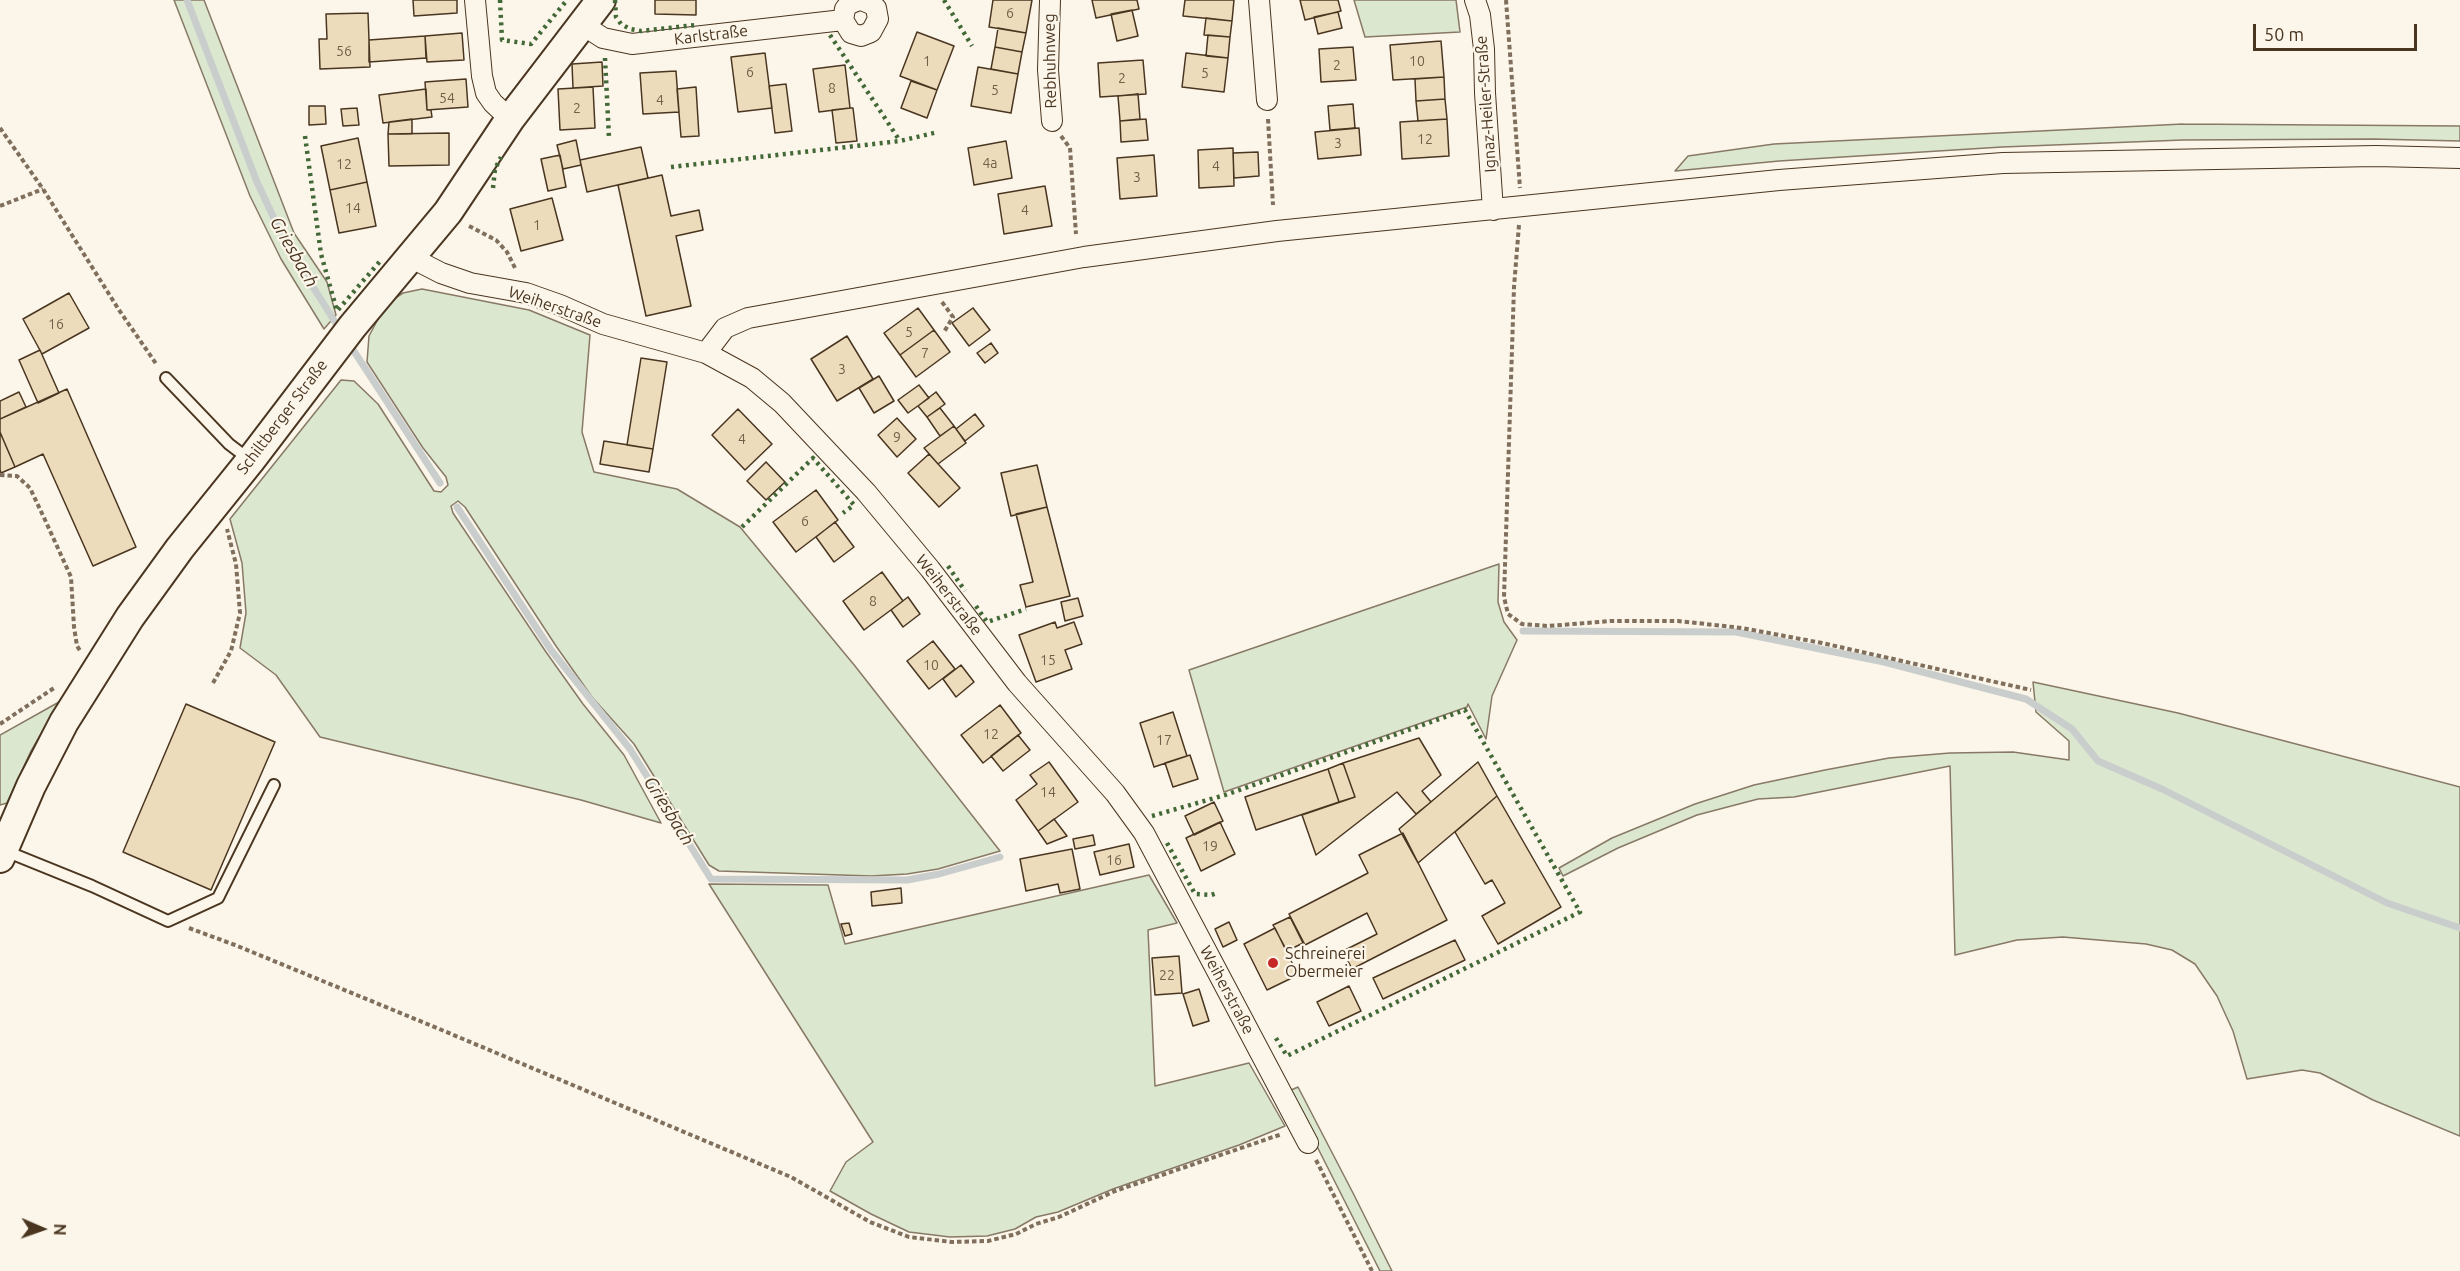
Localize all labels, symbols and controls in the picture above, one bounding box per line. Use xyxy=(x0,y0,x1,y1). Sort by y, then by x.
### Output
house number: 6 xyxy=(1006,5,1014,21)
scale bar xyxy=(2256,12,2420,50)
street label: Rebhuhnweg xyxy=(1040,13,1060,109)
street label: Karlstraße xyxy=(673,21,749,49)
text: 50 m xyxy=(2264,24,2304,44)
street label: Ignaz-Heiler-Straße xyxy=(1472,35,1500,173)
house number: 56 xyxy=(336,43,352,59)
house number: 1 xyxy=(923,53,931,69)
house number: 10 xyxy=(1409,53,1425,69)
house number: 2 xyxy=(1333,57,1341,73)
house number: 6 xyxy=(746,64,754,80)
house number: 5 xyxy=(1201,65,1209,81)
house number: 2 xyxy=(1118,70,1126,86)
house number: 8 xyxy=(828,80,836,96)
house number: 5 xyxy=(991,82,999,98)
house number: 54 xyxy=(439,90,455,106)
house number: 4 xyxy=(656,92,664,108)
house number: 2 xyxy=(573,100,581,116)
house number: 12 xyxy=(1417,131,1433,147)
house number: 3 xyxy=(1334,135,1342,151)
house number: 4a xyxy=(982,155,998,171)
house number: 12 xyxy=(336,156,352,172)
house number: 4 xyxy=(1212,158,1220,174)
house number: 3 xyxy=(1133,169,1141,185)
house number: 14 xyxy=(345,200,361,216)
house number: 4 xyxy=(1021,202,1029,218)
water label: Griesbach xyxy=(265,213,323,291)
house number: 1 xyxy=(533,217,541,233)
street label: Weiherstraße xyxy=(506,282,604,332)
house number: 16 xyxy=(48,316,64,332)
house number: 5 xyxy=(905,324,913,340)
house number: 7 xyxy=(921,345,929,361)
street label: Schiltberger Straße xyxy=(233,356,331,478)
house number: 3 xyxy=(838,361,846,377)
house number: 9 xyxy=(893,429,901,445)
house number: 4 xyxy=(738,431,746,447)
house number: 6 xyxy=(801,513,809,529)
street label: Weiherstraße xyxy=(911,551,987,639)
house number: 8 xyxy=(869,593,877,609)
house number: 15 xyxy=(1040,652,1056,668)
house number: 10 xyxy=(923,657,939,673)
house number: 12 xyxy=(983,726,999,742)
house number: 17 xyxy=(1156,732,1172,748)
water label: Griesbach xyxy=(639,772,699,850)
house number: 14 xyxy=(1040,784,1056,800)
house number: 19 xyxy=(1202,838,1218,854)
house number: 16 xyxy=(1106,852,1122,868)
street label: Weiherstraße xyxy=(1196,943,1258,1037)
place label: Schreinerei Obermeier xyxy=(1285,944,1365,982)
marker: Schreinerei Obermeier xyxy=(1266,956,1280,970)
house number: 22 xyxy=(1159,967,1175,983)
north arrow xyxy=(12,1199,72,1259)
text: N xyxy=(51,1223,69,1236)

